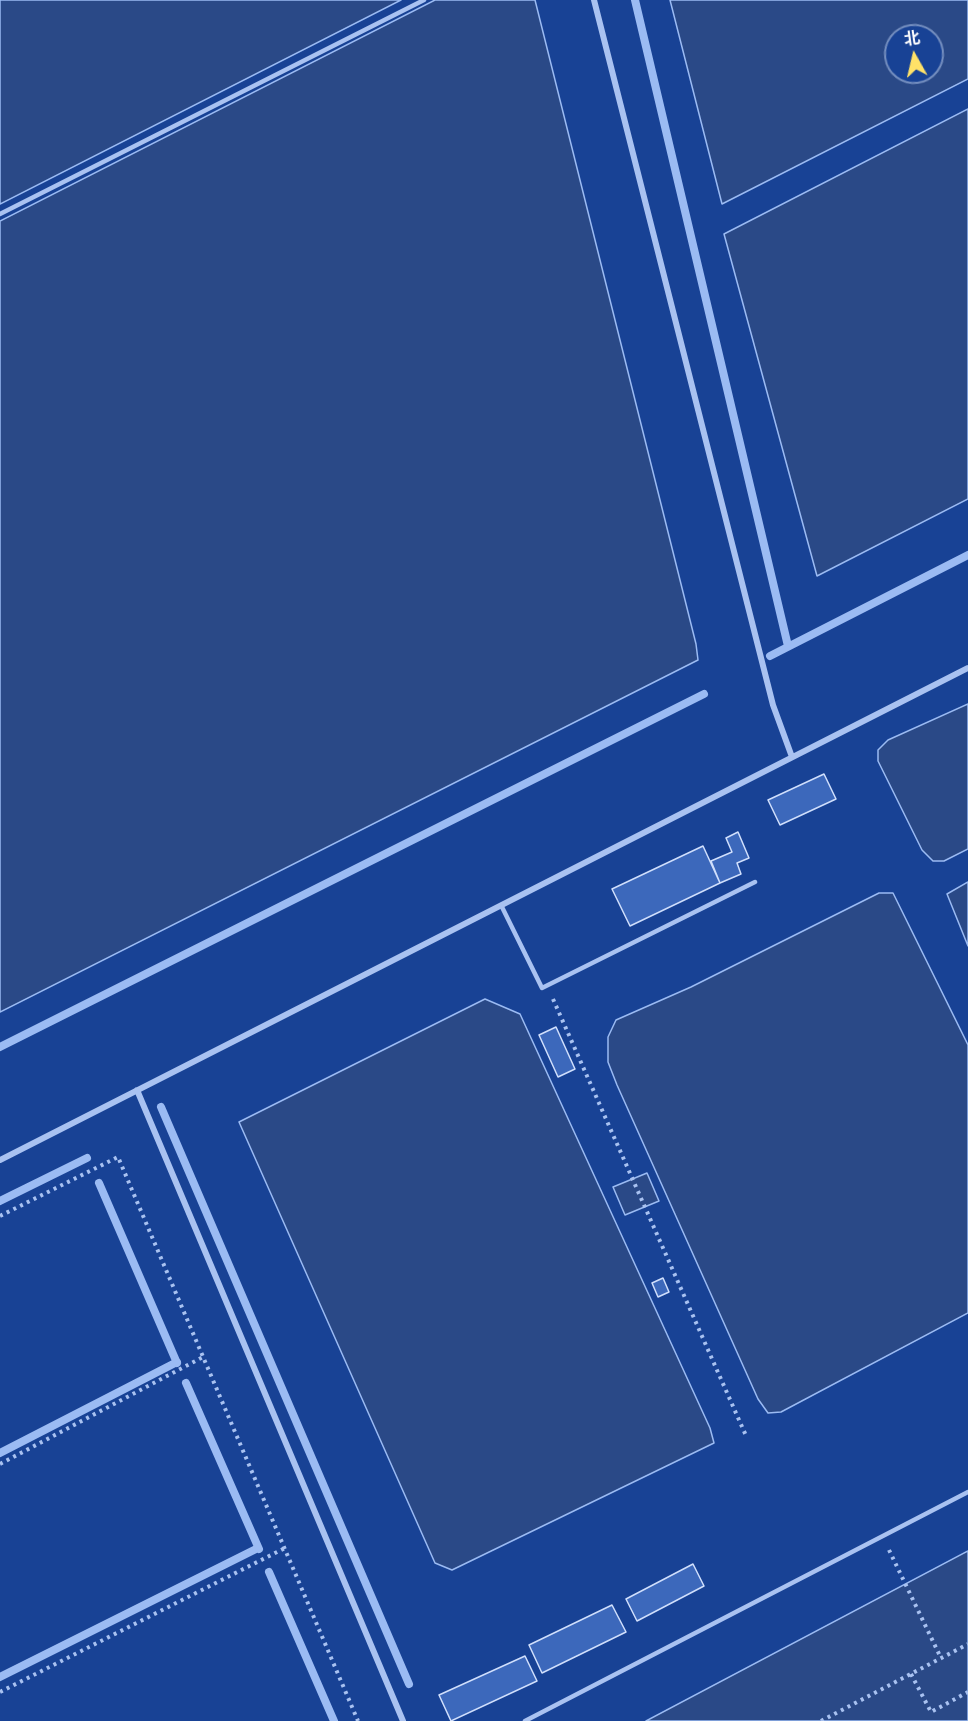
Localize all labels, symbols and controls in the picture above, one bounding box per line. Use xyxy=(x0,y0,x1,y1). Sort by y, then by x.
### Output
north arrow xyxy=(884,24,944,84)
text: 北 xyxy=(902,27,921,49)

